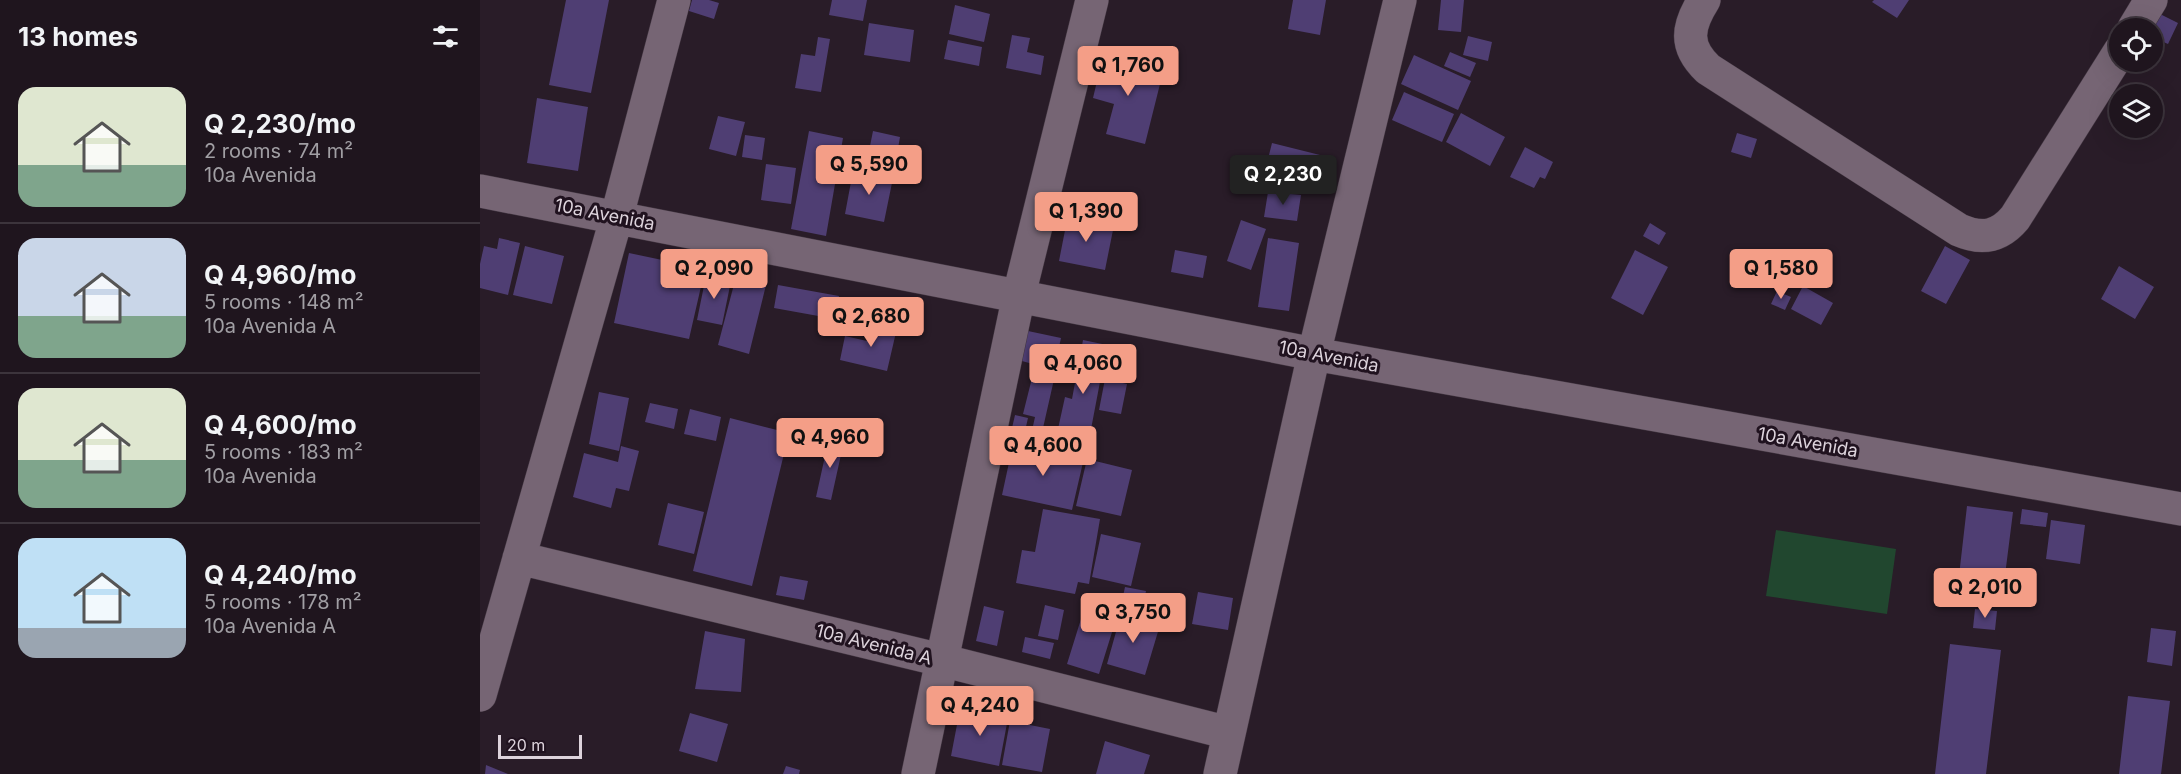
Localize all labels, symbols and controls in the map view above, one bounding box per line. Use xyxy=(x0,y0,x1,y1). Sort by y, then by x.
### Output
map controls xyxy=(2109,18,2163,138)
button: locate xyxy=(2109,18,2163,72)
icon: filters xyxy=(429,20,462,53)
text: 13 homes xyxy=(18,21,138,52)
pin: Q 1,760 xyxy=(1073,46,1183,97)
text: Q 1,760 xyxy=(1092,53,1164,77)
button: layers xyxy=(2109,84,2163,138)
text: Q 2,230/mo xyxy=(204,108,356,139)
icon: home xyxy=(66,111,138,183)
text: 2 rooms · 74 m² xyxy=(204,139,353,163)
pin: Q 5,590 xyxy=(814,145,924,196)
text: Q 5,590 xyxy=(830,152,908,176)
pin: Q 2,230 xyxy=(1228,155,1338,206)
text: Q 2,230 xyxy=(1244,162,1322,186)
text: 10a Avenida xyxy=(204,163,317,187)
pin: Q 1,390 xyxy=(1031,192,1141,243)
street label: 10a Avenida xyxy=(553,194,657,234)
text: Q 1,390 xyxy=(1049,199,1123,223)
pin: Q 2,090 xyxy=(659,249,769,300)
pin: Q 1,580 xyxy=(1726,249,1836,300)
text: Q 2,090 xyxy=(675,256,753,280)
text: Q 1,580 xyxy=(1744,256,1818,280)
text: Q 4,960/mo xyxy=(204,259,356,290)
icon: home xyxy=(66,262,138,334)
text: 5 rooms · 148 m² xyxy=(204,290,363,314)
pin: Q 2,680 xyxy=(816,297,926,348)
text: Q 2,680 xyxy=(832,304,910,328)
text: 10a Avenida A xyxy=(204,314,336,338)
street label: 10a Avenida xyxy=(1277,336,1381,376)
pin: Q 4,060 xyxy=(1028,344,1138,395)
text: Q 4,060 xyxy=(1043,351,1123,375)
text: Q 4,600/mo xyxy=(204,409,357,440)
icon: home xyxy=(66,412,138,484)
pin: Q 4,960 xyxy=(775,418,885,469)
street label: 10a Avenida xyxy=(1756,423,1860,461)
text: Q 4,960 xyxy=(790,425,870,449)
pin: Q 4,600 xyxy=(988,426,1098,477)
text: Q 4,600 xyxy=(1003,433,1083,457)
text: 5 rooms · 183 m² xyxy=(204,440,363,464)
text: 10a Avenida xyxy=(204,464,317,488)
text: Q 4,240/mo xyxy=(204,559,357,590)
icon: home xyxy=(66,562,138,634)
pin: Q 2,010 xyxy=(1930,568,2040,619)
text: Q 2,010 xyxy=(1948,575,2022,599)
text: 5 rooms · 178 m² xyxy=(204,590,362,614)
pin: Q 3,750 xyxy=(1078,593,1188,644)
text: Q 3,750 xyxy=(1095,600,1171,624)
text: 10a Avenida A xyxy=(204,614,336,638)
street label: 10a Avenida A xyxy=(814,619,934,669)
pin: Q 4,240 xyxy=(925,686,1035,737)
text: Q 4,240 xyxy=(940,693,1020,717)
scale bar xyxy=(498,732,582,760)
text: 20 m xyxy=(507,735,545,755)

